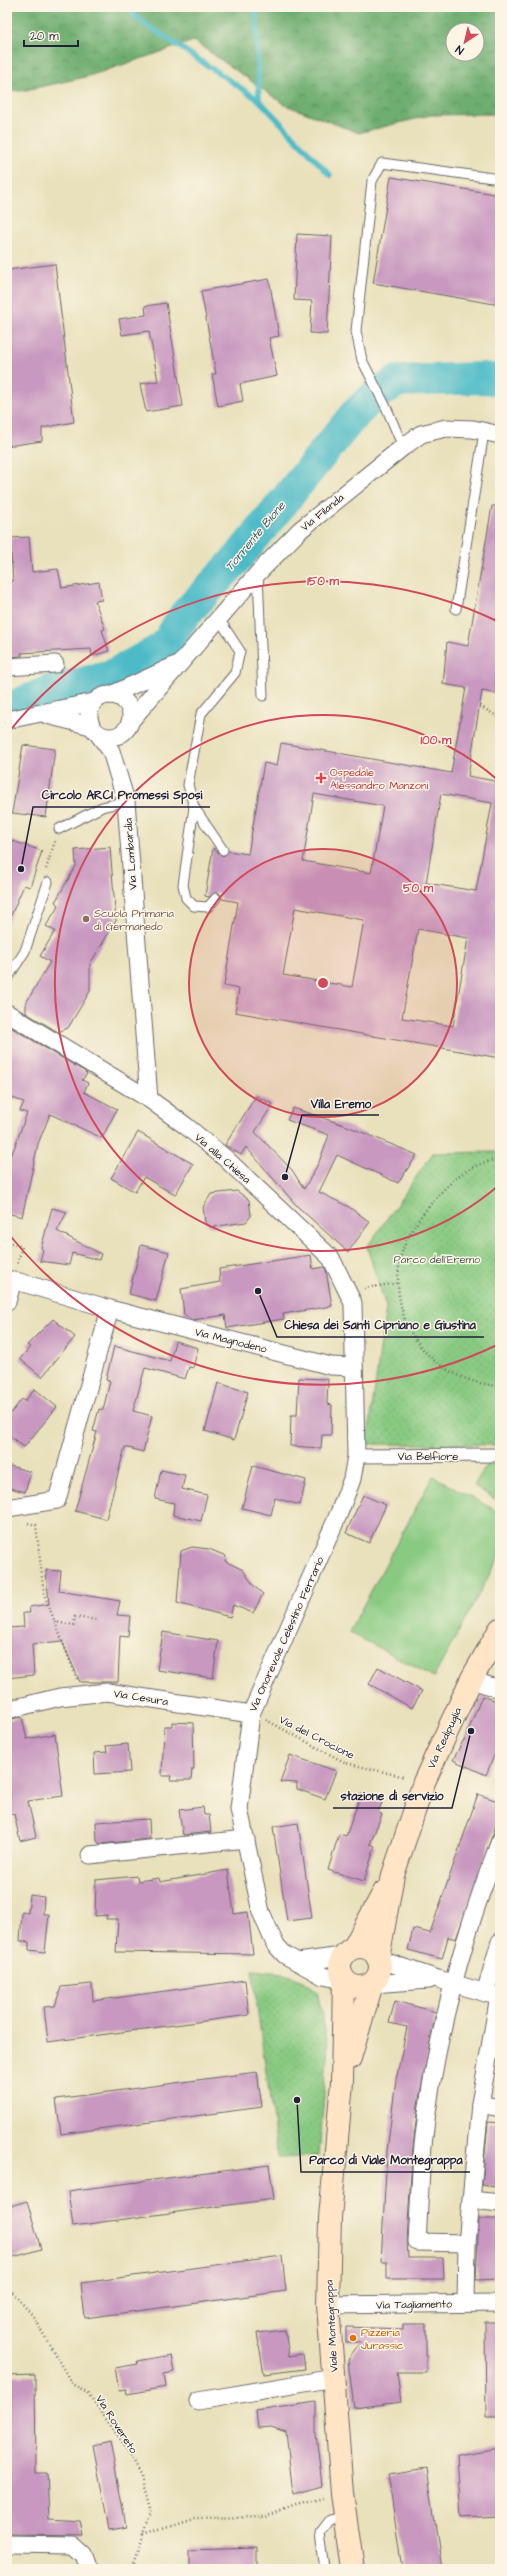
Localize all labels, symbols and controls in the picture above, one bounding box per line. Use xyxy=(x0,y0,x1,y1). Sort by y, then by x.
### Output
scale bar xyxy=(24,22,78,48)
north arrow xyxy=(445,22,485,62)
text: 20 m xyxy=(30,28,59,45)
text: N xyxy=(452,42,467,58)
street label: Via Filanda xyxy=(297,490,348,535)
water label: Torrente Bione xyxy=(221,498,290,575)
text: 150 m xyxy=(307,573,340,590)
text: 100 m xyxy=(421,732,452,749)
place label: Ospedale Alessandro Manzoni xyxy=(330,765,428,793)
marker: Ospedale Alessandro Manzoni xyxy=(315,772,327,784)
callout: Circolo ARCI Promessi Sposi xyxy=(33,783,210,807)
text: Circolo ARCI Promessi Sposi xyxy=(42,787,202,805)
street label: Via Lombardia xyxy=(120,817,140,890)
text: 50 m xyxy=(403,880,434,897)
place label: Scuola Primaria di Germanedo xyxy=(94,906,174,934)
marker: Scuola Primaria di Germanedo xyxy=(81,914,91,924)
centre of rings xyxy=(316,976,330,990)
callout: Villa Eremo xyxy=(302,1091,379,1115)
text: Villa Eremo xyxy=(310,1096,371,1113)
street label: Via alla Chiesa xyxy=(191,1130,254,1187)
park label: Parco dell'Eremo xyxy=(394,1252,481,1267)
callout: Chiesa dei Santi Cipriano e Giustina xyxy=(277,1313,484,1337)
text: Chiesa dei Santi Cipriano e Giustina xyxy=(284,1317,477,1335)
street label: Via Magnodeno xyxy=(193,1324,269,1358)
street label: Via Belfiore xyxy=(398,1449,458,1464)
street label: Via Onorevole Celestino Ferrario xyxy=(245,1554,328,1714)
street label: Via Cesura xyxy=(113,1686,170,1709)
street label: Via Redipuglia xyxy=(424,1705,466,1772)
street label: Via del Crocione xyxy=(277,1712,357,1763)
callout: stazione di servizio xyxy=(333,1784,452,1808)
text: stazione di servizio xyxy=(340,1788,444,1805)
callout: Parco di Viale Montegrappa xyxy=(301,2148,470,2172)
text: Parco di Viale Montegrappa xyxy=(309,2152,464,2171)
street label: Viale Montegrappa xyxy=(322,2279,342,2373)
street label: Via Tagliamento xyxy=(376,2296,453,2314)
place label: Pizzeria Jurassic xyxy=(361,2325,404,2353)
marker: Pizzeria Jurassic xyxy=(348,2333,358,2343)
street label: Via Rovereto xyxy=(92,2392,142,2457)

